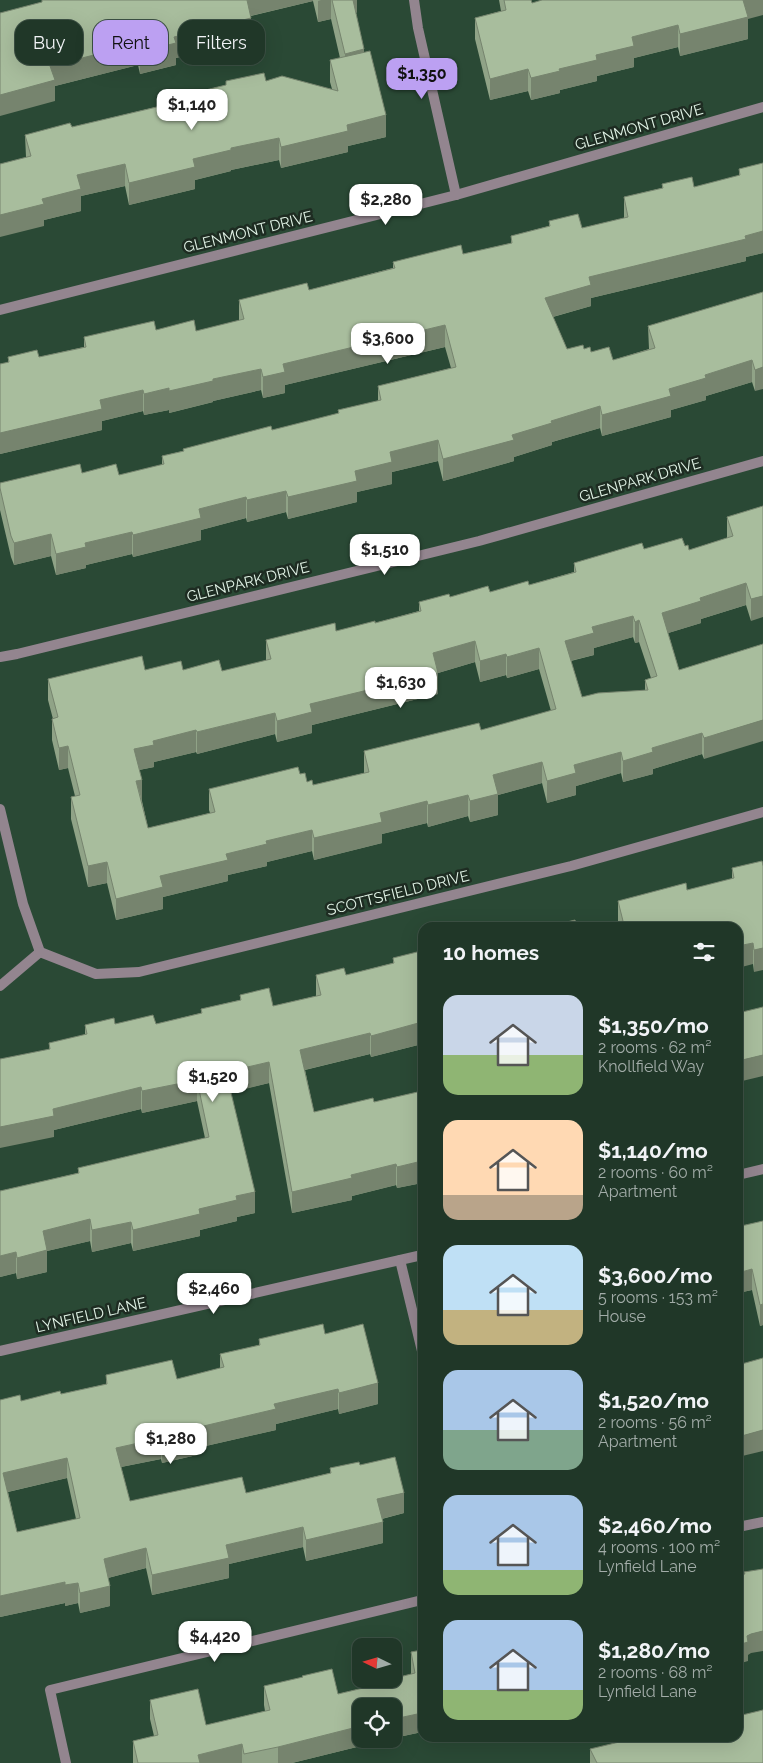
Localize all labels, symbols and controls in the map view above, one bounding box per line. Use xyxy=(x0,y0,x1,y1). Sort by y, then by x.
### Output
chip: Buy xyxy=(15,20,83,65)
chip: Rent xyxy=(93,20,168,65)
chip: Filters xyxy=(178,20,265,65)
pin: $1,350 xyxy=(381,58,463,100)
text: $1,350 xyxy=(397,64,447,83)
pin: $1,140 xyxy=(151,88,233,131)
text: $1,140 xyxy=(168,95,216,114)
street label: GLENMONT DRIVE xyxy=(573,100,705,154)
pin: $2,280 xyxy=(345,184,427,226)
text: $2,280 xyxy=(360,190,412,209)
street label: GLENMONT DRIVE xyxy=(182,207,314,257)
pin: $3,600 xyxy=(347,322,429,365)
text: $3,600 xyxy=(362,329,414,348)
street label: GLENPARK DRIVE xyxy=(577,454,703,506)
pin: $1,510 xyxy=(344,534,426,576)
text: $1,510 xyxy=(361,540,409,559)
street label: GLENPARK DRIVE xyxy=(185,558,311,606)
pin: $1,630 xyxy=(360,666,442,709)
text: $1,630 xyxy=(376,673,426,692)
street label: SCOTTSFIELD DRIVE xyxy=(325,867,471,919)
icon: filters xyxy=(690,938,718,966)
text: 10 homes xyxy=(443,940,539,965)
text: $1,350/mo xyxy=(598,1013,709,1038)
icon: home xyxy=(483,1015,543,1075)
text: 2 rooms · 62 m² xyxy=(598,1038,711,1057)
text: Knollfield Way xyxy=(598,1057,704,1076)
pin: $1,520 xyxy=(172,1060,254,1103)
text: $1,520 xyxy=(188,1067,238,1086)
text: $1,140/mo xyxy=(598,1138,708,1163)
icon: home xyxy=(483,1140,543,1200)
text: 2 rooms · 60 m² xyxy=(598,1163,713,1182)
text: Apartment xyxy=(598,1182,677,1201)
text: $3,600/mo xyxy=(598,1263,712,1288)
icon: home xyxy=(483,1265,543,1325)
pin: $2,460 xyxy=(173,1272,255,1315)
text: $2,460 xyxy=(188,1279,240,1298)
text: 5 rooms · 153 m² xyxy=(598,1288,718,1307)
street label: LYNFIELD LANE xyxy=(34,1294,148,1336)
text: House xyxy=(598,1307,646,1326)
text: $1,520/mo xyxy=(598,1388,709,1413)
icon: home xyxy=(483,1390,543,1450)
text: 2 rooms · 56 m² xyxy=(598,1413,712,1432)
pin: $1,280 xyxy=(130,1422,212,1465)
text: $1,280 xyxy=(146,1429,196,1448)
text: Apartment xyxy=(598,1432,677,1451)
text: $2,460/mo xyxy=(598,1513,712,1538)
icon: home xyxy=(483,1515,543,1575)
text: 4 rooms · 100 m² xyxy=(598,1538,720,1557)
text: Lynfield Lane xyxy=(598,1557,697,1576)
pin: $4,420 xyxy=(174,1620,256,1663)
text: $4,420 xyxy=(190,1627,240,1646)
north arrow xyxy=(352,1638,402,1688)
map controls xyxy=(352,1638,402,1748)
text: $1,280/mo xyxy=(598,1638,710,1663)
icon: home xyxy=(483,1640,543,1700)
text: 2 rooms · 68 m² xyxy=(598,1663,713,1682)
text: Lynfield Lane xyxy=(598,1682,697,1701)
button: locate xyxy=(352,1698,402,1748)

